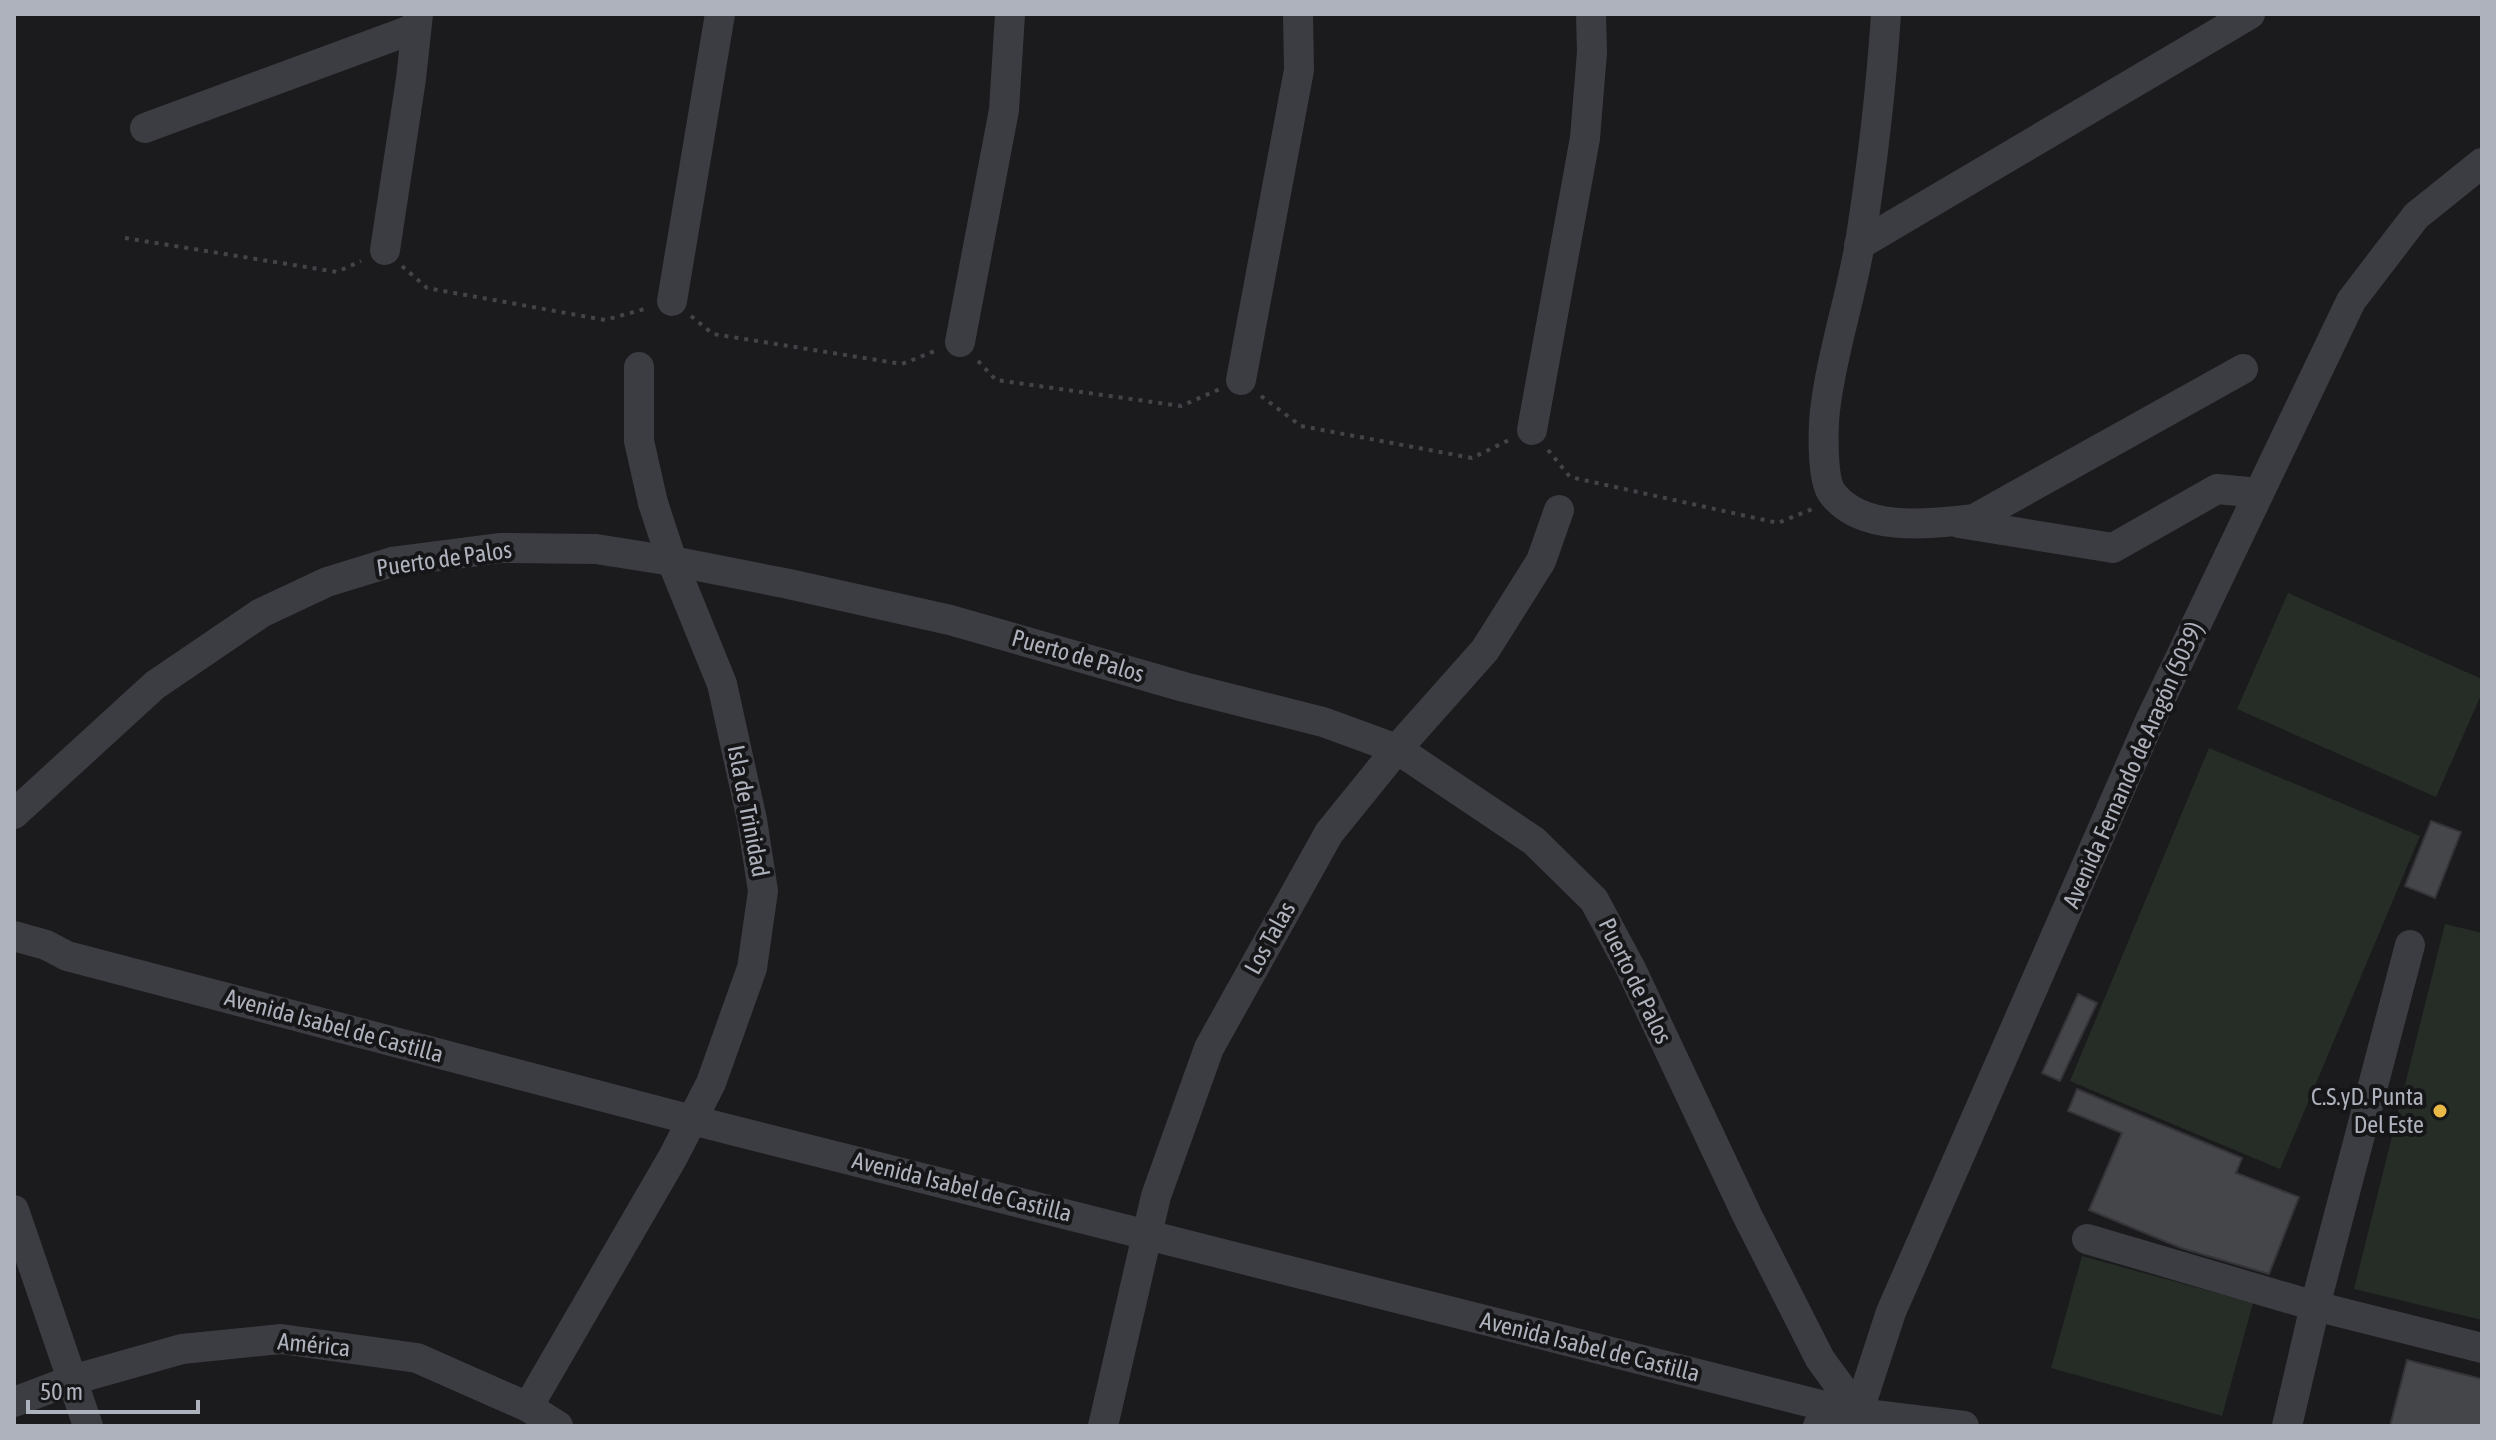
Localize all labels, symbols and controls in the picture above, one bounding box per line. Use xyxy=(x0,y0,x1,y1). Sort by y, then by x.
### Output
street label: Puerto de Palos xyxy=(375,536,513,581)
street label: Avenida Fernando de Aragón (5039) xyxy=(2057,617,2208,912)
street label: Puerto de Palos xyxy=(1009,624,1147,687)
street label: Isla de Trinidad xyxy=(722,743,775,879)
street label: Los Talas xyxy=(1239,897,1300,979)
street label: Puerto de Palos xyxy=(1593,914,1677,1048)
street label: Avenida Isabel de Castilla xyxy=(222,983,446,1068)
place label: C.S.yD. Punta Del Este xyxy=(2311,1083,2424,1138)
marker: C.S.yD. Punta Del Este xyxy=(2431,1102,2449,1120)
street label: Avenida Isabel de Castilla xyxy=(850,1146,1075,1227)
street label: Avenida Isabel de Castilla xyxy=(1478,1306,1703,1387)
street label: América xyxy=(277,1327,352,1362)
scale bar xyxy=(28,1364,198,1414)
text: 50 m xyxy=(40,1378,83,1405)

